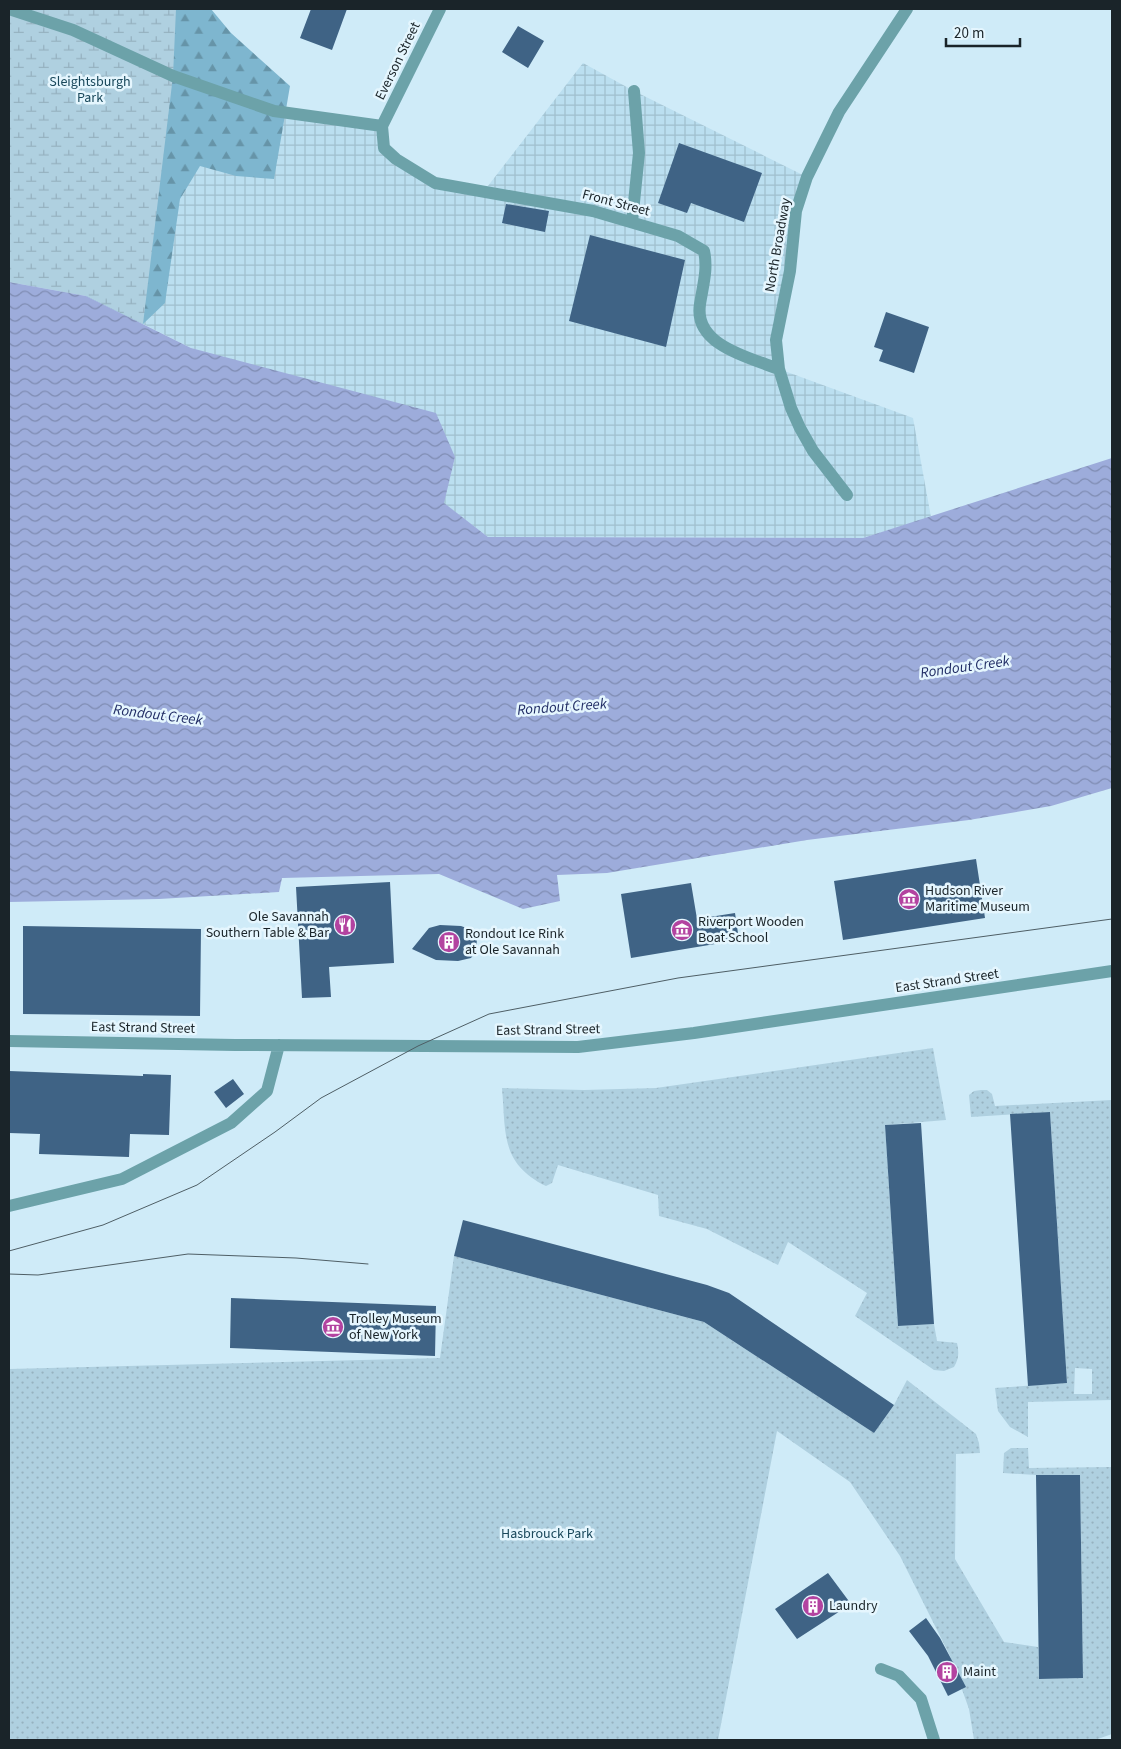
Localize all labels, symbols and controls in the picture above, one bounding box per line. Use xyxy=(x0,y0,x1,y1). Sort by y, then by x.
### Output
scale bar xyxy=(946,15,1020,47)
street label: Everson Street xyxy=(370,18,426,103)
text: 20 m xyxy=(954,23,984,44)
park label: Sleightsburgh Park xyxy=(49,72,131,108)
street label: Front Street xyxy=(580,184,652,222)
street label: North Broadway xyxy=(760,196,796,294)
water label: Rondout Creek xyxy=(919,650,1012,684)
water label: Rondout Creek xyxy=(516,693,608,721)
water label: Rondout Creek xyxy=(112,699,205,731)
place label: Hudson River Maritime Museum xyxy=(925,881,1030,917)
museum icon: Hudson River Maritime Museum xyxy=(897,887,921,911)
place label: Ole Savannah Southern Table & Bar xyxy=(206,907,329,943)
place label: Riverport Wooden Boat School xyxy=(698,912,804,948)
restaurant icon: Ole Savannah Southern Table & Bar xyxy=(333,913,357,937)
museum icon: Riverport Wooden Boat School xyxy=(670,918,694,942)
place label: Rondout Ice Rink at Ole Savannah xyxy=(465,924,564,960)
building icon: Rondout Ice Rink at Ole Savannah xyxy=(437,930,461,954)
street label: East Strand Street xyxy=(894,964,1000,998)
street label: East Strand Street xyxy=(91,1017,196,1039)
street label: East Strand Street xyxy=(496,1019,601,1041)
place label: Trolley Museum of New York xyxy=(349,1309,441,1345)
museum icon: Trolley Museum of New York xyxy=(321,1315,345,1339)
park label: Hasbrouck Park xyxy=(501,1524,593,1544)
building icon: Laundry xyxy=(801,1594,825,1618)
place label: Laundry xyxy=(829,1596,878,1616)
building icon: Maint xyxy=(935,1660,959,1684)
place label: Maint xyxy=(963,1662,996,1682)

